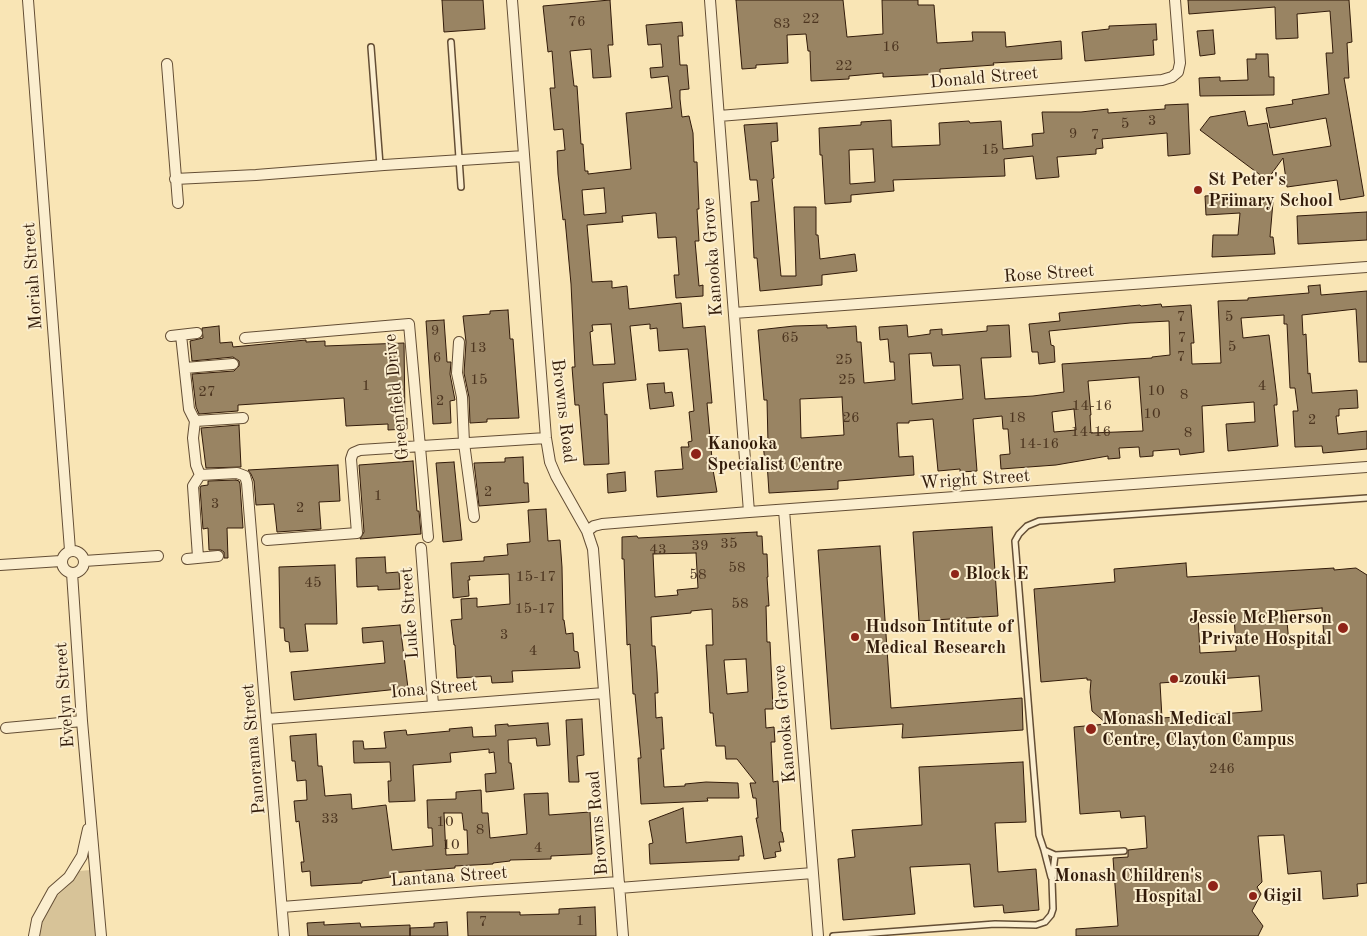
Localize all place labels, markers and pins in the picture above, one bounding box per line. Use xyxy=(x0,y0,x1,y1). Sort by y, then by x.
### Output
place label: St Peter's Primary School xyxy=(1208,169,1333,212)
marker: St Peter's Primary School xyxy=(1192,184,1204,196)
place label: Kanooka Specialist Centre xyxy=(707,433,843,476)
marker: Kanooka Specialist Centre xyxy=(689,447,703,461)
place label: Block E xyxy=(965,563,1028,585)
marker: Block E xyxy=(949,568,961,580)
place label: Jessie McPherson Private Hospital xyxy=(1189,607,1332,650)
place label: Hudson Intitute of Medical Research xyxy=(865,616,1013,659)
marker: Jessie McPherson Private Hospital xyxy=(1336,621,1350,635)
marker: Hudson Intitute of Medical Research xyxy=(849,631,861,643)
place label: zouki xyxy=(1184,668,1227,690)
marker: zouki xyxy=(1168,673,1180,685)
place label: Monash Medical Centre, Clayton Campus xyxy=(1102,708,1294,751)
marker: Monash Medical Centre, Clayton Campus xyxy=(1084,722,1098,736)
place label: Monash Children's Hospital xyxy=(1054,865,1202,908)
marker: Monash Children's Hospital xyxy=(1206,879,1220,893)
place label: Gigil xyxy=(1263,885,1302,907)
marker: Gigil xyxy=(1247,890,1259,902)

